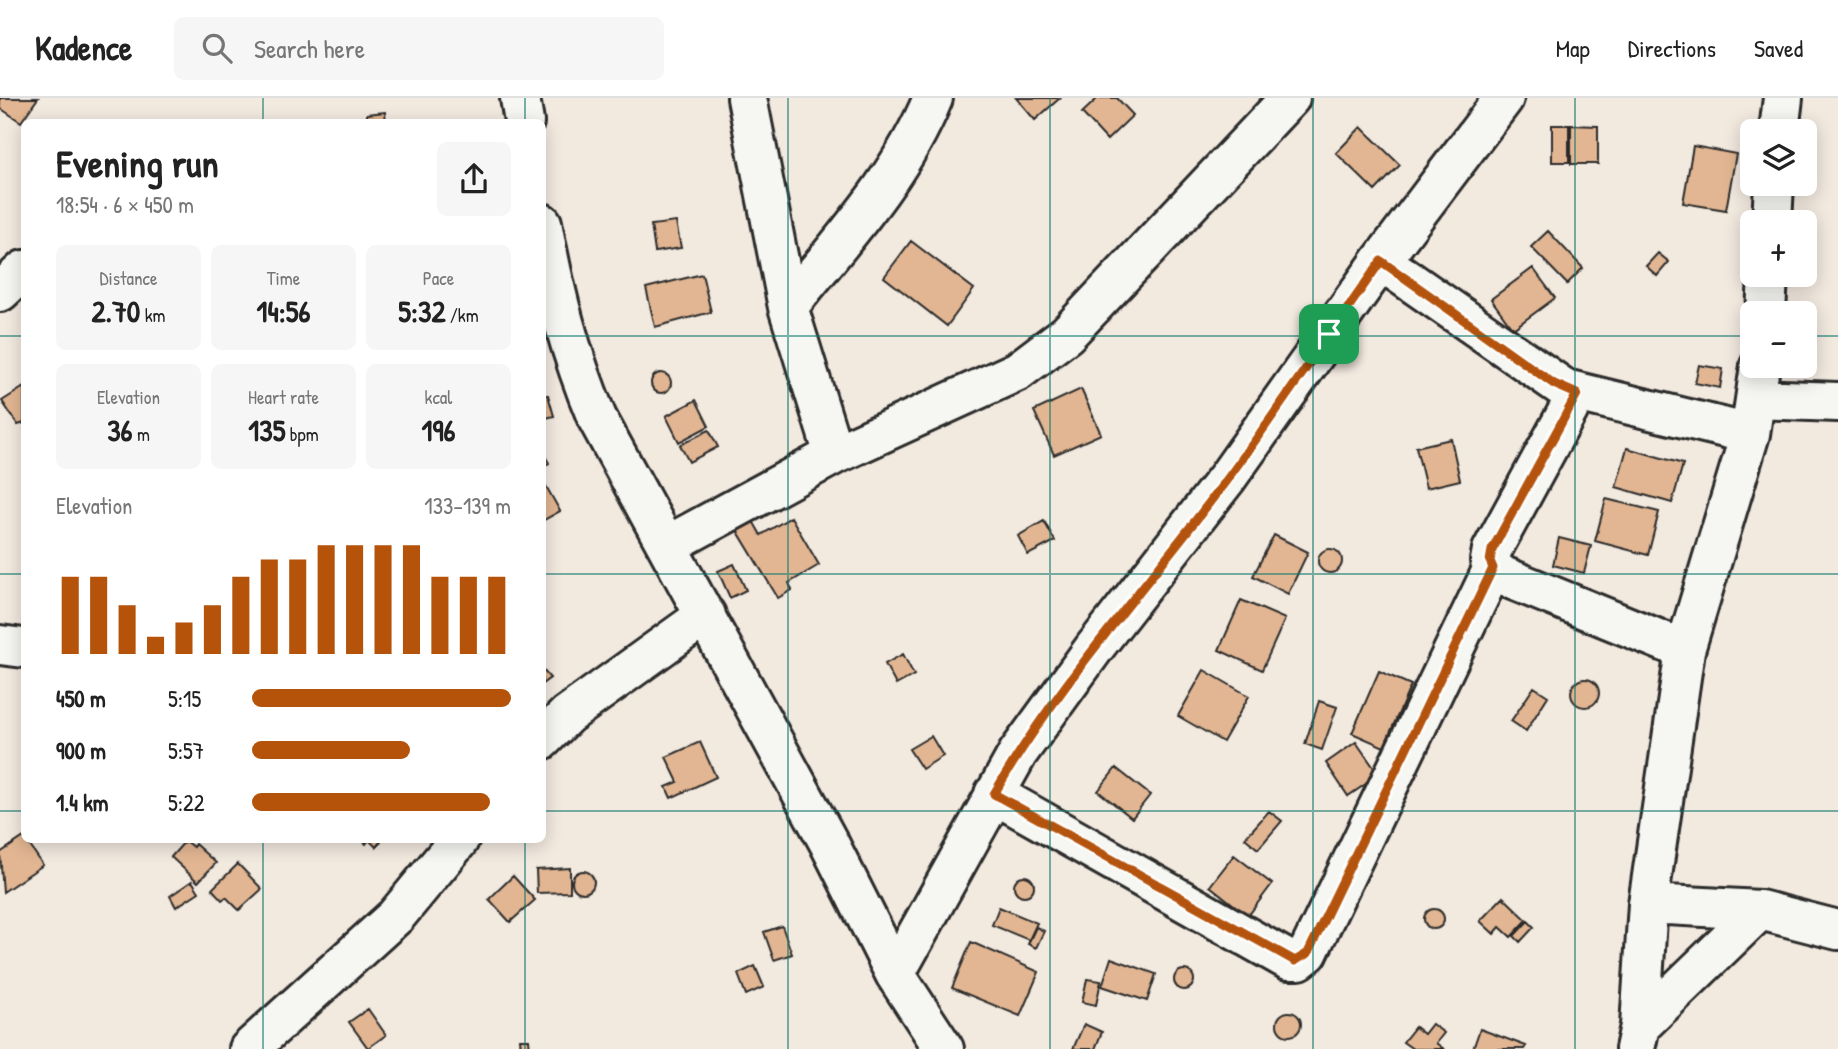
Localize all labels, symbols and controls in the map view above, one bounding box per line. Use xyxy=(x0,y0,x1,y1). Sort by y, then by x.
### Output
search box xyxy=(174,17,664,80)
text: Kadence xyxy=(35,26,132,70)
icon: search xyxy=(198,29,236,67)
text: Search here xyxy=(254,31,365,66)
text: Map xyxy=(1556,32,1590,64)
text: Directions xyxy=(1628,32,1716,64)
text: Saved xyxy=(1754,32,1803,64)
map controls xyxy=(1740,119,1817,378)
button: layers xyxy=(1740,119,1817,196)
text: Evening run xyxy=(56,137,219,189)
button: share xyxy=(437,142,511,216)
text: 18:54 · 6 × 450 m xyxy=(56,189,194,220)
button: + xyxy=(1740,210,1817,287)
text: Distance xyxy=(99,265,158,291)
text: Time xyxy=(267,265,300,291)
text: Pace xyxy=(423,265,454,291)
text: 2.70 xyxy=(92,291,140,331)
text: 14:56 xyxy=(257,291,310,331)
text: 5:32 xyxy=(398,291,445,331)
button: − xyxy=(1740,301,1817,378)
text: km xyxy=(140,302,165,328)
text: /km xyxy=(445,302,479,328)
pin xyxy=(1299,304,1359,364)
icon: arrive xyxy=(1310,315,1348,353)
text: Elevation xyxy=(97,384,160,410)
text: Heart rate xyxy=(248,384,319,410)
text: kcal xyxy=(425,384,452,410)
text: 36 xyxy=(107,410,133,450)
text: 135 xyxy=(248,410,285,450)
text: 196 xyxy=(422,410,455,450)
text: m xyxy=(133,421,150,447)
text: bpm xyxy=(285,421,319,447)
text: Elevation xyxy=(56,490,132,521)
text: 133–139 m xyxy=(424,490,511,521)
text: 450 m xyxy=(56,683,106,714)
text: 5:15 xyxy=(168,683,201,714)
text: 900 m xyxy=(56,735,106,766)
text: 5:57 xyxy=(168,735,204,766)
text: 1.4 km xyxy=(56,787,108,818)
text: 5:22 xyxy=(168,787,205,818)

